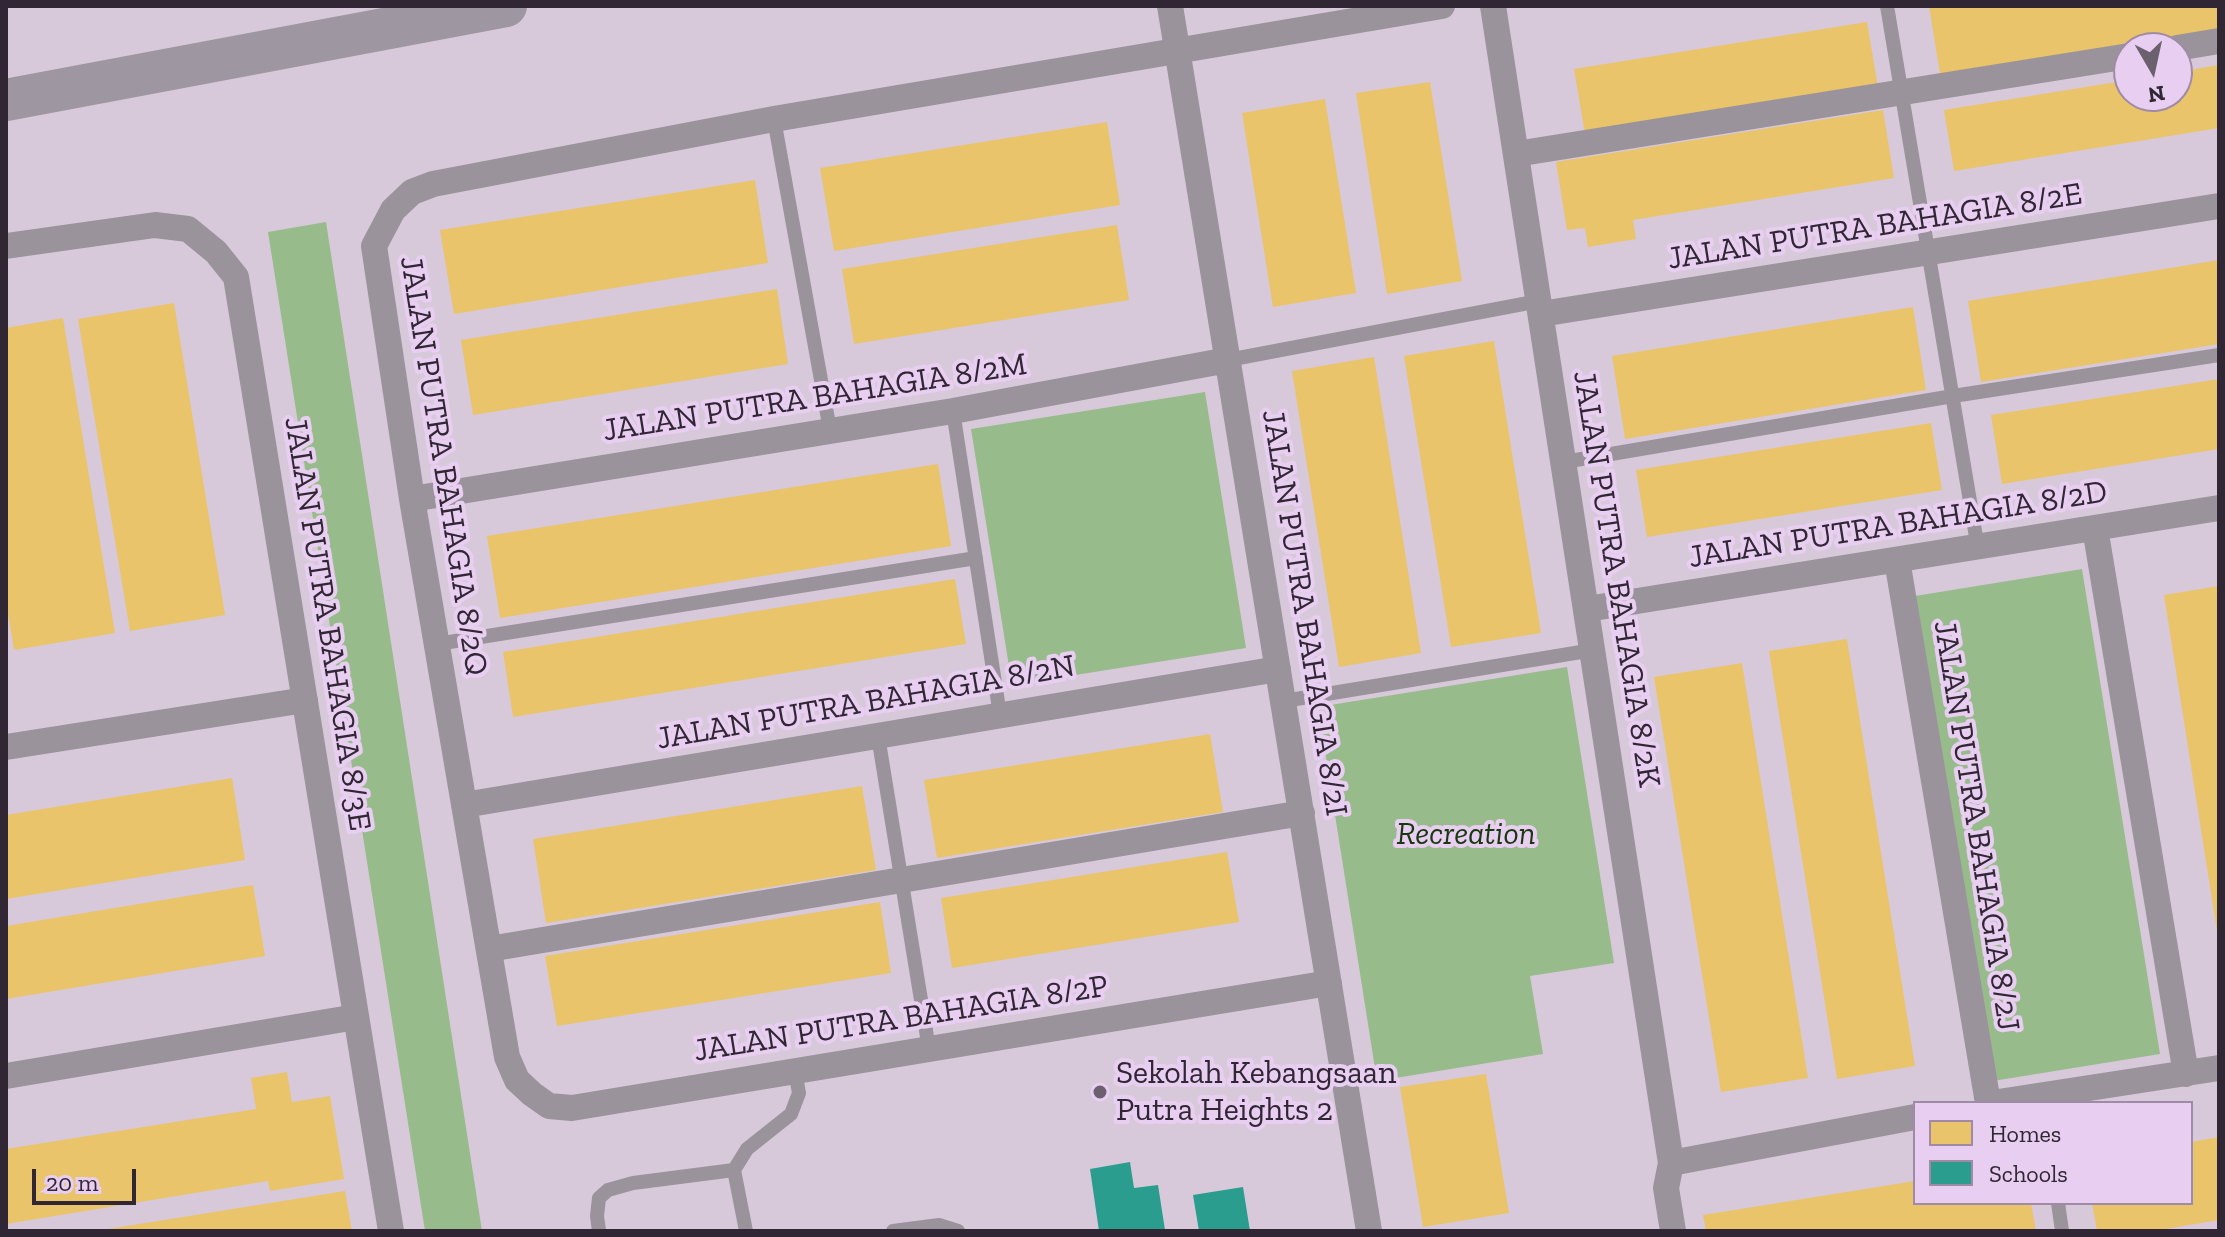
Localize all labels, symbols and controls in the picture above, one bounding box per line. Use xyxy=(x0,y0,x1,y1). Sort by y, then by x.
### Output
north arrow xyxy=(2113,32,2193,112)
text: N xyxy=(2146,80,2167,109)
street label: JALAN PUTRA BAHAGIA 8/2E xyxy=(1665,175,2085,279)
street label: JALAN PUTRA BAHAGIA 8/2Q xyxy=(391,254,495,678)
street label: JALAN PUTRA BAHAGIA 8/2M xyxy=(600,346,1030,450)
street label: JALAN PUTRA BAHAGIA 8/2K xyxy=(1564,368,1668,790)
street label: JALAN PUTRA BAHAGIA 8/2I xyxy=(1253,407,1355,819)
street label: JALAN PUTRA BAHAGIA 8/3E xyxy=(275,414,379,834)
street label: JALAN PUTRA BAHAGIA 8/2D xyxy=(1686,473,2110,577)
street label: JALAN PUTRA BAHAGIA 8/2J xyxy=(1925,618,2027,1034)
street label: JALAN PUTRA BAHAGIA 8/2N xyxy=(654,647,1078,759)
park label: Recreation xyxy=(1396,816,1536,854)
street label: JALAN PUTRA BAHAGIA 8/2P xyxy=(691,967,1111,1071)
place label: Sekolah Kebangsaan Putra Heights 2 xyxy=(1116,1055,1396,1130)
marker: Sekolah Kebangsaan Putra Heights 2 xyxy=(1091,1083,1109,1101)
legend xyxy=(1913,1101,2193,1205)
text: Homes xyxy=(1989,1119,2061,1148)
scale bar xyxy=(36,1153,140,1203)
text: Schools xyxy=(1989,1159,2068,1188)
text: 20 m xyxy=(46,1168,98,1197)

